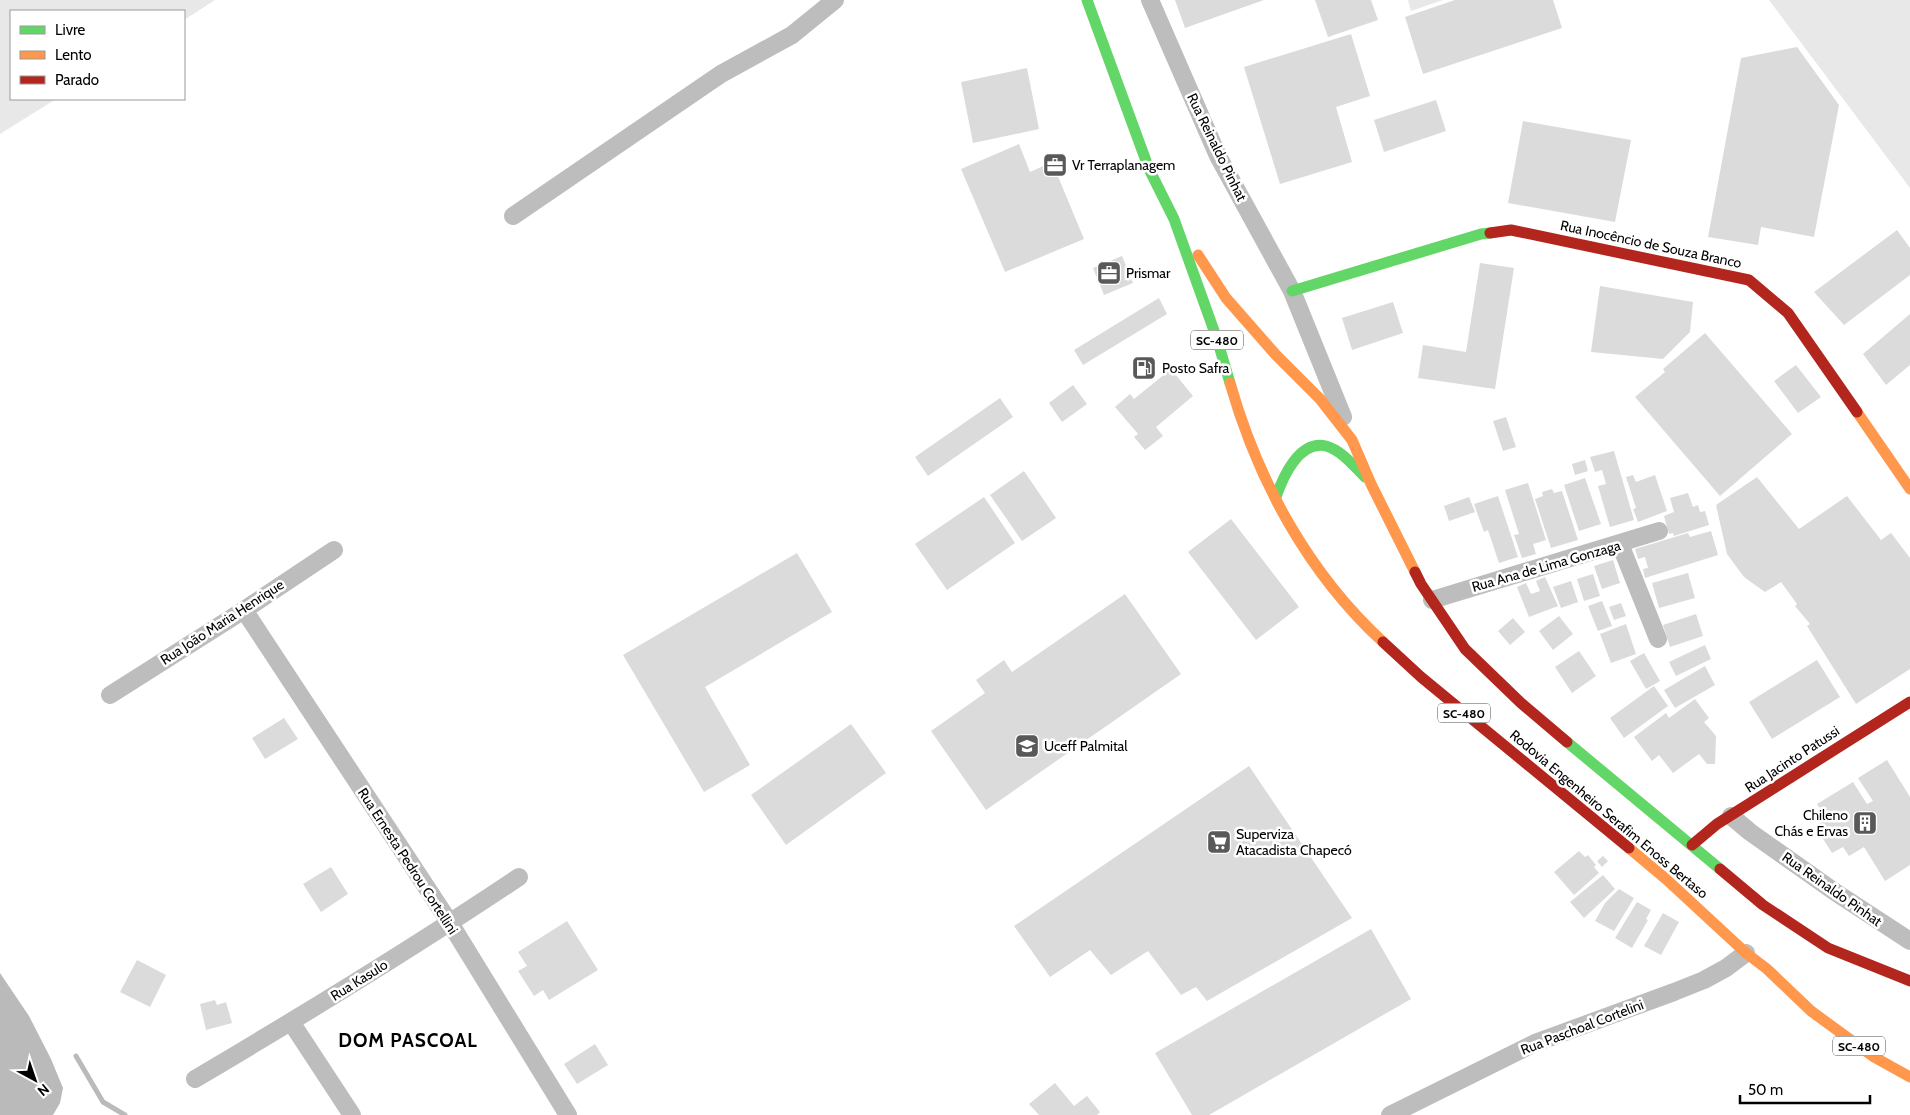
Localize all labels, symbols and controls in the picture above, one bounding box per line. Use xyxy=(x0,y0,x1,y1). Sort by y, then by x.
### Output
legend xyxy=(10,10,185,100)
text: Livre xyxy=(55,21,86,39)
text: Lento xyxy=(55,46,92,64)
text: Parado xyxy=(55,71,99,89)
street label: Rua Reinaldo Pinhat xyxy=(1183,90,1251,204)
office icon: Vr Terraplanagem xyxy=(1042,152,1068,178)
place label: Vr Terraplanagem xyxy=(1072,156,1175,174)
street label: Rua Inocêncio de Souza Branco xyxy=(1559,216,1744,272)
office icon: Prismar xyxy=(1096,260,1122,286)
place label: Prismar xyxy=(1126,264,1171,282)
road number: SC-480 xyxy=(1191,330,1243,350)
fuel station icon: Posto Safra xyxy=(1131,355,1157,381)
place label: Posto Safra xyxy=(1162,359,1230,377)
street label: Rua Ana de Lima Gonzaga xyxy=(1470,536,1623,596)
street label: Rua João Maria Henrique xyxy=(157,575,287,669)
road number: SC-480 xyxy=(1438,704,1490,722)
street label: Rua Jacinto Patussi xyxy=(1741,722,1843,796)
street label: Rodovia Engenheiro Serafim Enoss Bertaso xyxy=(1506,726,1712,902)
school or university icon: Uceff Palmital xyxy=(1014,733,1040,759)
place label: Uceff Palmital xyxy=(1044,737,1128,755)
street label: Rua Ernesta Pedrou Cortellini xyxy=(354,784,462,938)
place label: Chileno Chás e Ervas xyxy=(1774,806,1848,840)
building icon: Chileno Chás e Ervas xyxy=(1852,810,1878,836)
place label: Superviza Atacadista Chapecó xyxy=(1236,825,1352,859)
supermarket icon: Superviza Atacadista Chapecó xyxy=(1206,829,1232,855)
street label: Rua Reinaldo Pinhat xyxy=(1779,848,1886,930)
street label: Rua Kasulo xyxy=(327,955,391,1005)
street label: Rua Paschoal Cortelini xyxy=(1518,995,1646,1059)
district label: DOM PASCOAL xyxy=(338,1029,478,1052)
road number: SC-480 xyxy=(1833,1036,1885,1056)
north arrow xyxy=(10,1055,60,1105)
scale bar xyxy=(1740,1072,1870,1104)
text: N xyxy=(34,1080,53,1100)
text: 50 m xyxy=(1748,1081,1783,1099)

